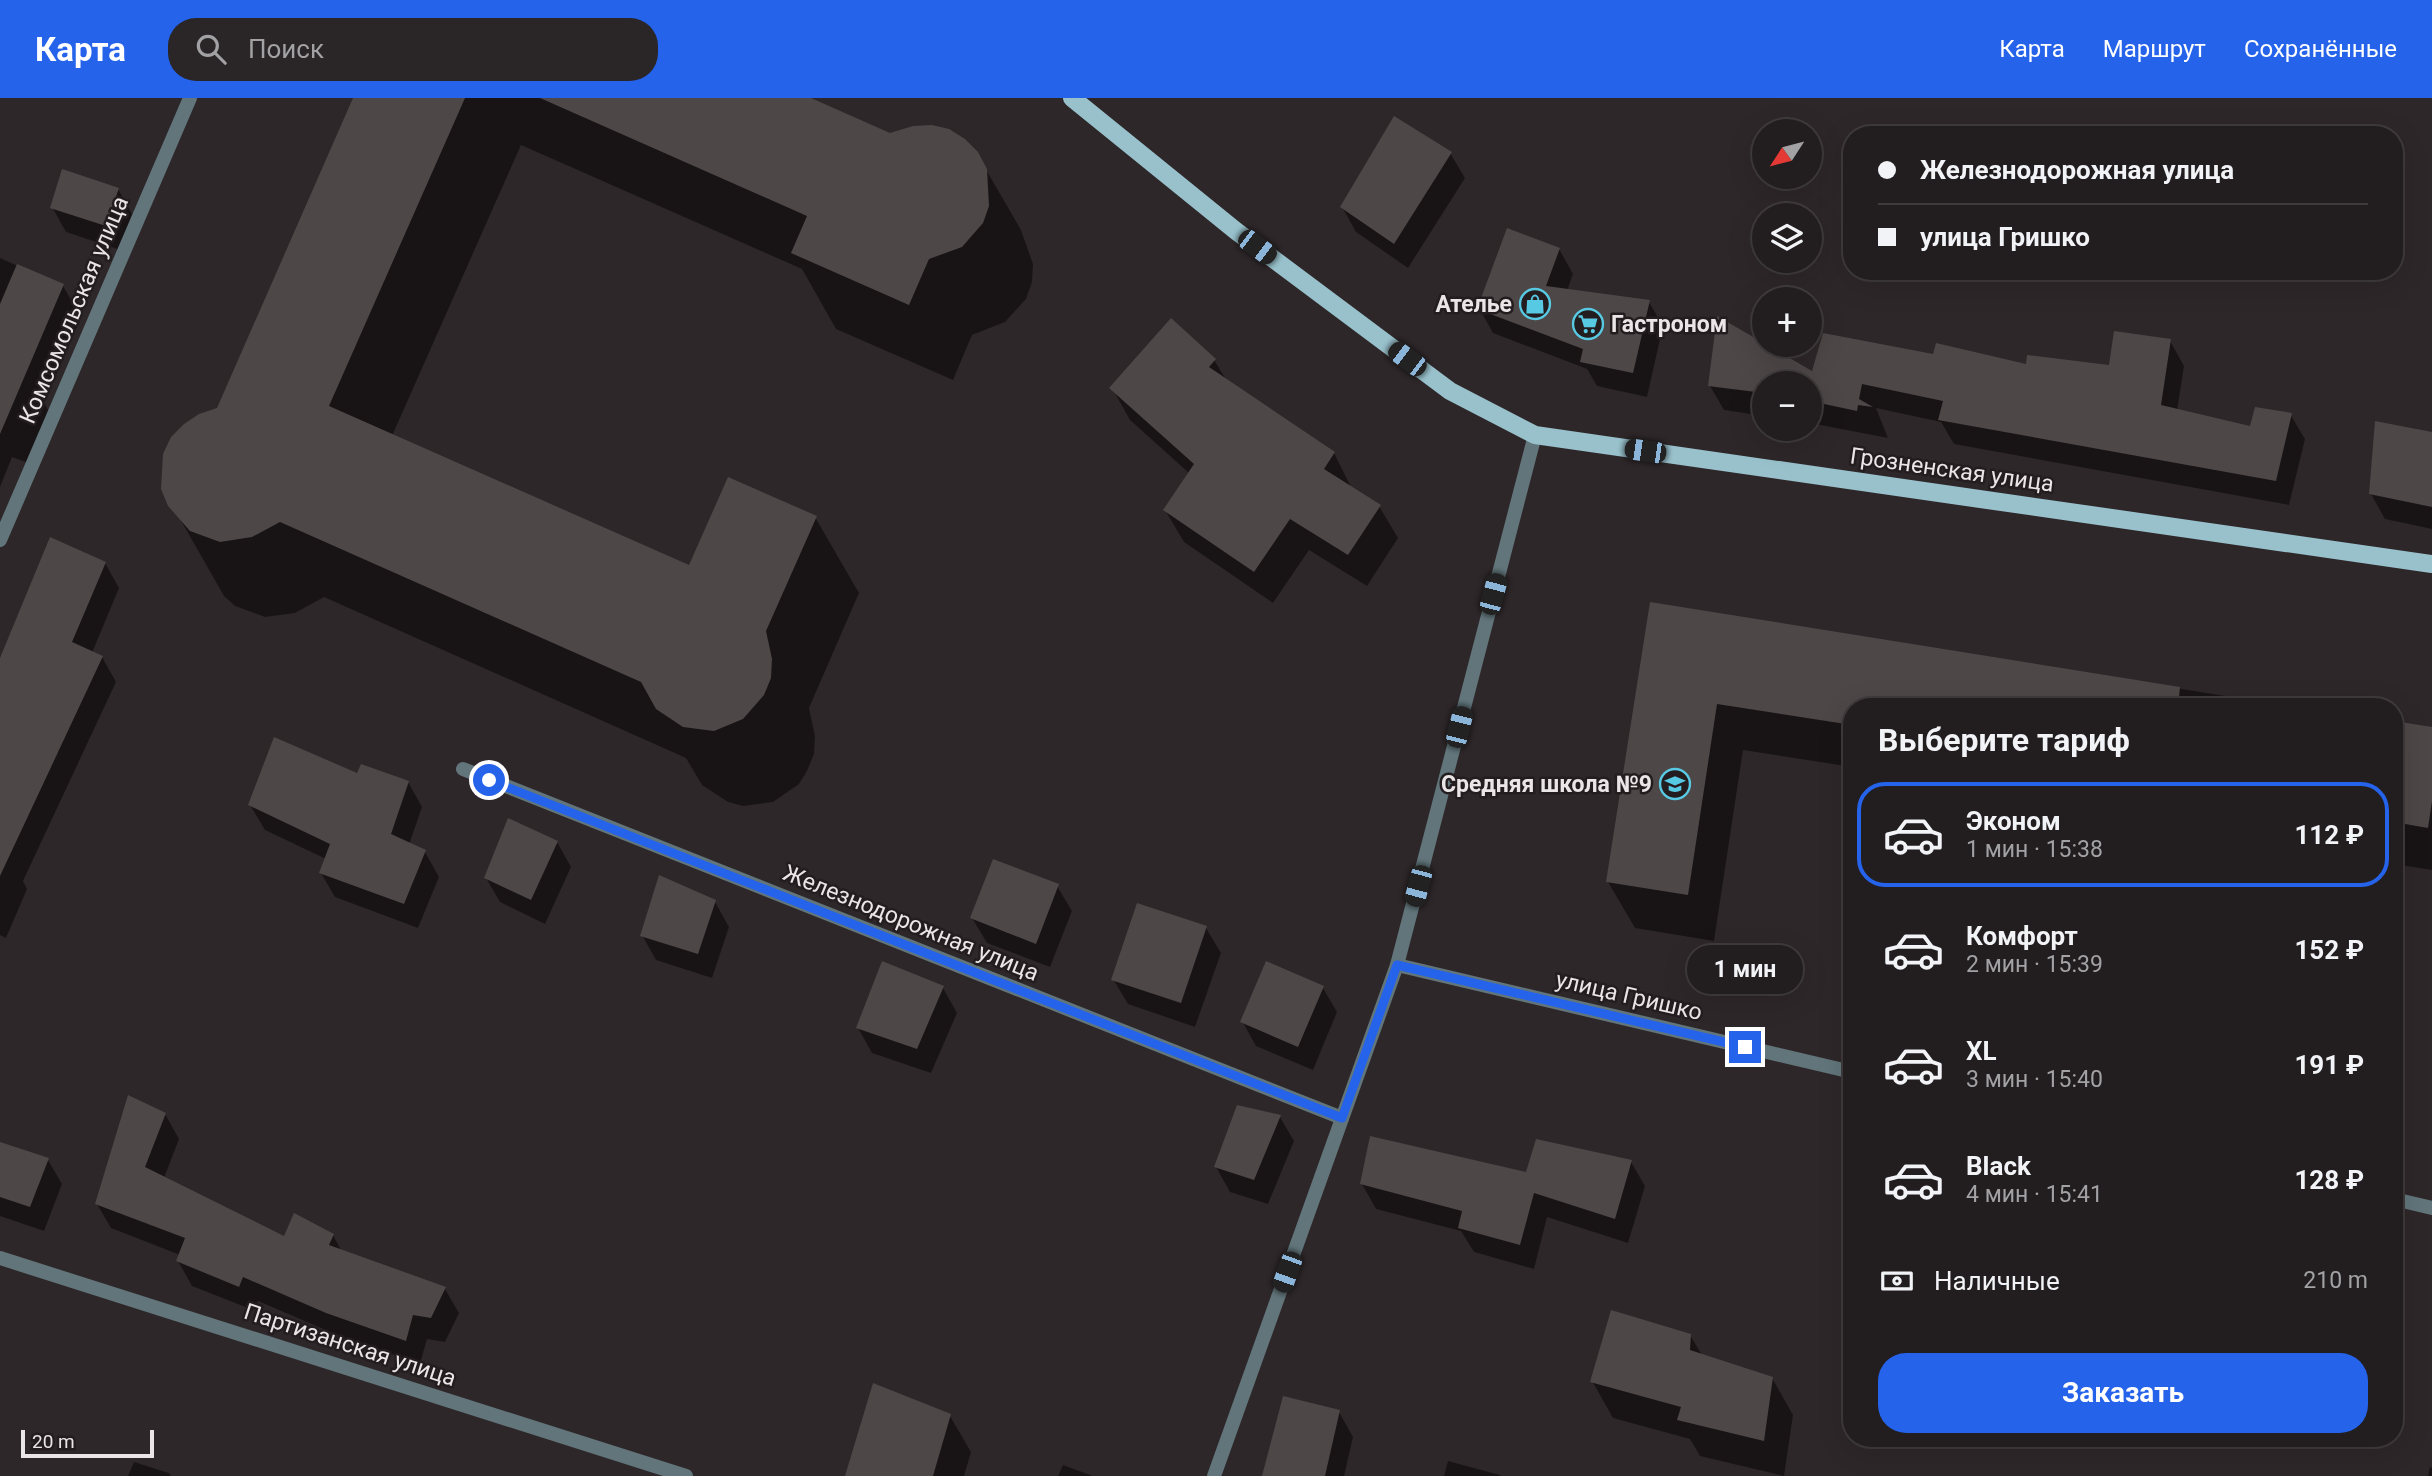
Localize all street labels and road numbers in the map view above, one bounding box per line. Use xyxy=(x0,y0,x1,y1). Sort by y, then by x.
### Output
street label: Комсомольская улица xyxy=(14,192,134,428)
street label: Грозненская улица xyxy=(1848,442,2056,498)
street label: Железнодорожная улица xyxy=(779,859,1043,987)
street label: улица Гришко xyxy=(1553,966,1705,1026)
street label: Партизанская улица xyxy=(241,1298,459,1392)

